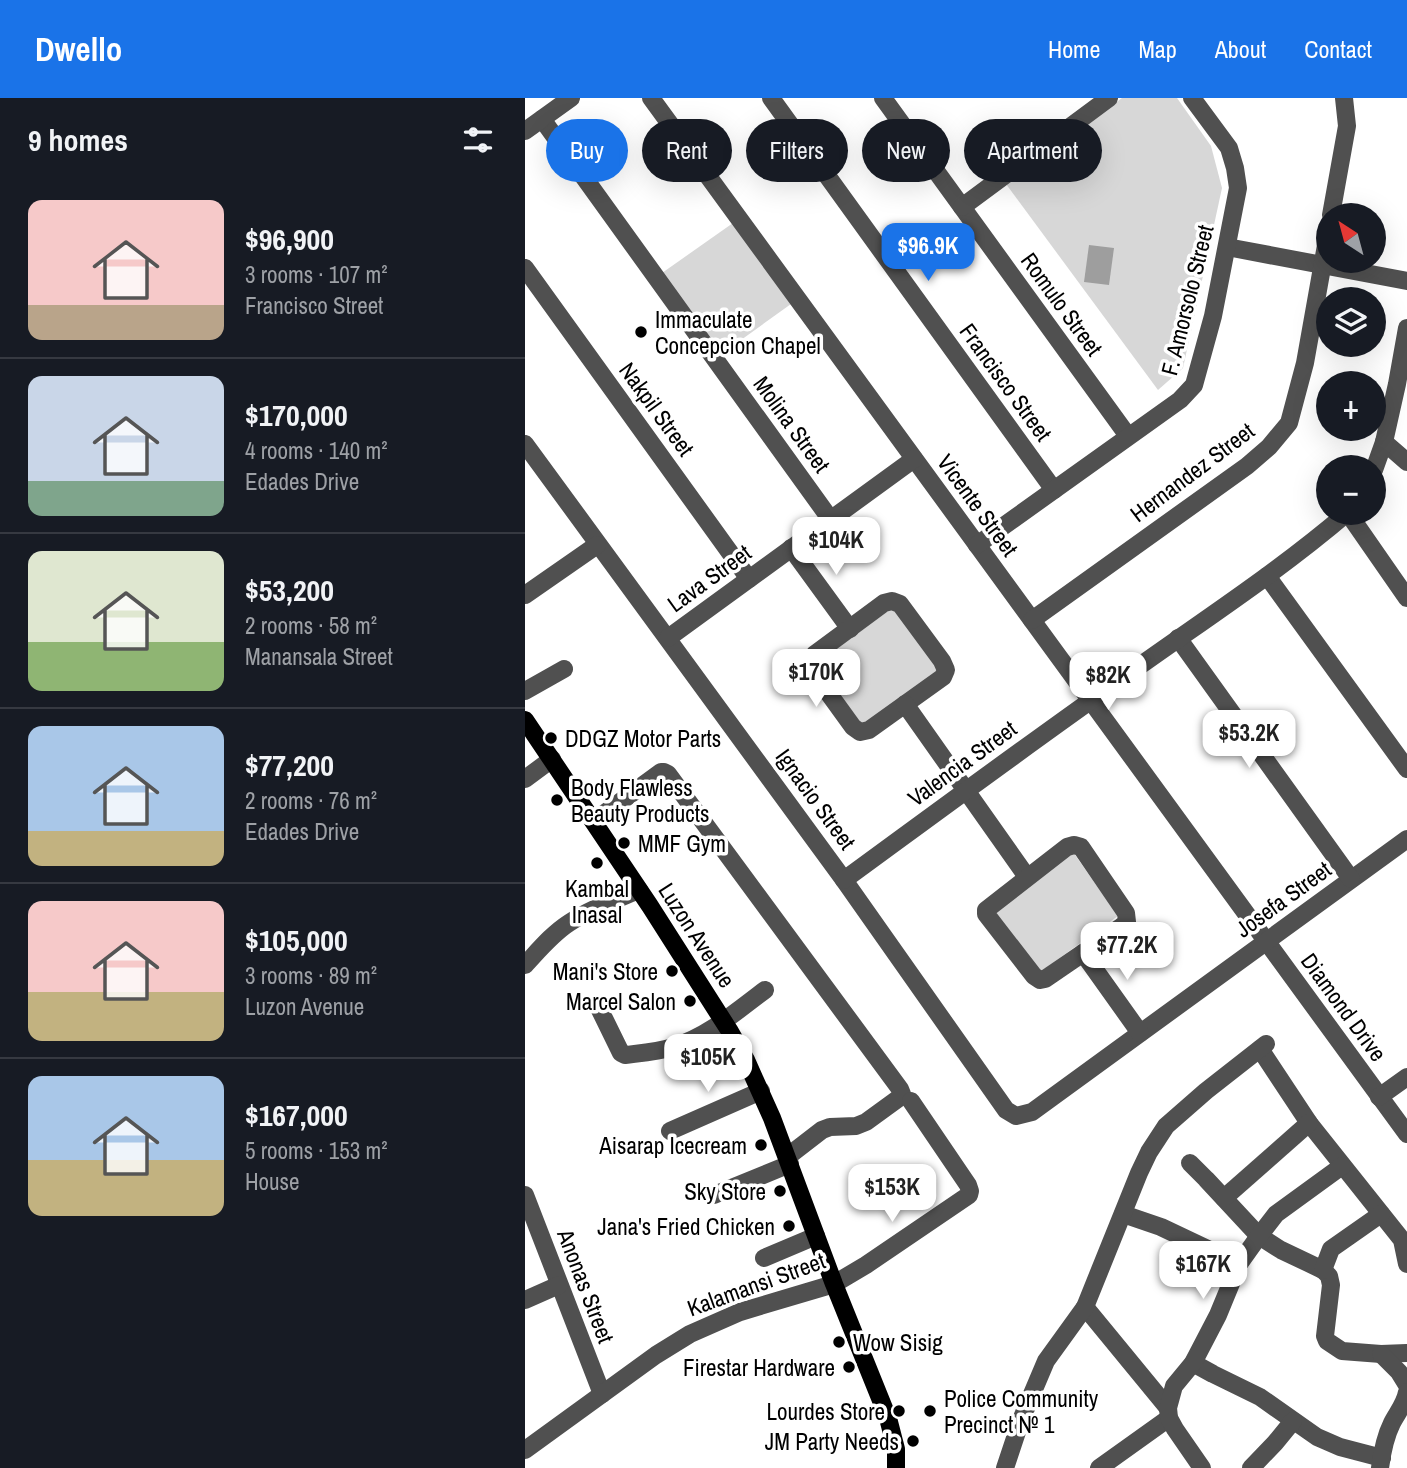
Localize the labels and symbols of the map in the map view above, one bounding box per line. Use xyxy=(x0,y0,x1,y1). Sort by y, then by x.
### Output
north arrow xyxy=(1316,203,1386,273)
street label: F. Amorsolo Street xyxy=(1153,221,1221,379)
pin: $96.9K xyxy=(871,223,985,283)
street label: Romulo Street xyxy=(1014,246,1110,362)
place label: Immaculate Concepcion Chapel xyxy=(655,304,821,361)
street label: Francisco Street xyxy=(953,317,1059,447)
marker: Immaculate Concepcion Chapel xyxy=(633,324,649,340)
street label: Nakpil Street xyxy=(612,356,702,462)
street label: Molina Street xyxy=(746,370,838,478)
street label: Hernandez Street xyxy=(1124,415,1260,529)
street label: Vicente Street xyxy=(930,448,1026,562)
pin: $104K xyxy=(787,518,885,577)
street label: Lava Street xyxy=(661,537,757,619)
pin: $170K xyxy=(767,650,865,709)
pin: $82K xyxy=(1067,652,1149,712)
pin: $53.2K xyxy=(1192,710,1306,770)
street label: Valencia Street xyxy=(901,713,1023,813)
place label: DDGZ Motor Parts xyxy=(565,723,721,754)
marker: DDGZ Motor Parts xyxy=(543,730,559,746)
street label: Ignacio Street xyxy=(769,742,863,856)
place label: Body Flawless Beauty Products xyxy=(571,772,709,829)
marker: Body Flawless Beauty Products xyxy=(549,792,565,808)
place label: MMF Gym xyxy=(638,828,726,859)
marker: MMF Gym xyxy=(616,835,632,851)
street label: Josefa Street xyxy=(1229,854,1337,944)
marker: Kambal Inasal xyxy=(589,855,605,871)
place label: Kambal Inasal xyxy=(565,873,629,930)
street label: Luzon Avenue xyxy=(652,877,742,993)
pin: $77.2K xyxy=(1070,922,1184,982)
street label: Diamond Drive xyxy=(1294,947,1394,1067)
place label: Mani's Store xyxy=(553,956,658,987)
marker: Mani's Store xyxy=(664,963,680,979)
place label: Marcel Salon xyxy=(566,986,676,1017)
marker: Marcel Salon xyxy=(682,993,698,1009)
pin: $105K xyxy=(659,1034,757,1094)
place label: Aisarap Icecream xyxy=(598,1130,747,1161)
marker: Aisarap Icecream xyxy=(753,1137,769,1153)
pin: $153K xyxy=(843,1164,941,1224)
place label: Sky Store xyxy=(684,1176,766,1207)
marker: Sky Store xyxy=(772,1183,788,1199)
place label: Jana's Fried Chicken xyxy=(597,1211,775,1242)
marker: Jana's Fried Chicken xyxy=(781,1218,797,1234)
street label: Anonas Street xyxy=(550,1224,622,1347)
pin: $167K xyxy=(1154,1242,1252,1301)
street label: Kalamansi Street xyxy=(683,1245,829,1323)
place label: Wow Sisig xyxy=(853,1327,943,1358)
marker: Wow Sisig xyxy=(831,1334,847,1350)
place label: Firestar Hardware xyxy=(683,1352,835,1383)
marker: Firestar Hardware xyxy=(841,1359,857,1375)
place label: Police Community Precinct № 1 xyxy=(944,1383,1099,1440)
place label: Lourdes Store xyxy=(767,1396,885,1427)
marker: Lourdes Store xyxy=(891,1403,907,1419)
marker: Police Community Precinct № 1 xyxy=(922,1403,938,1419)
place label: JM Party Needs xyxy=(765,1426,899,1457)
marker: JM Party Needs xyxy=(905,1433,921,1449)

